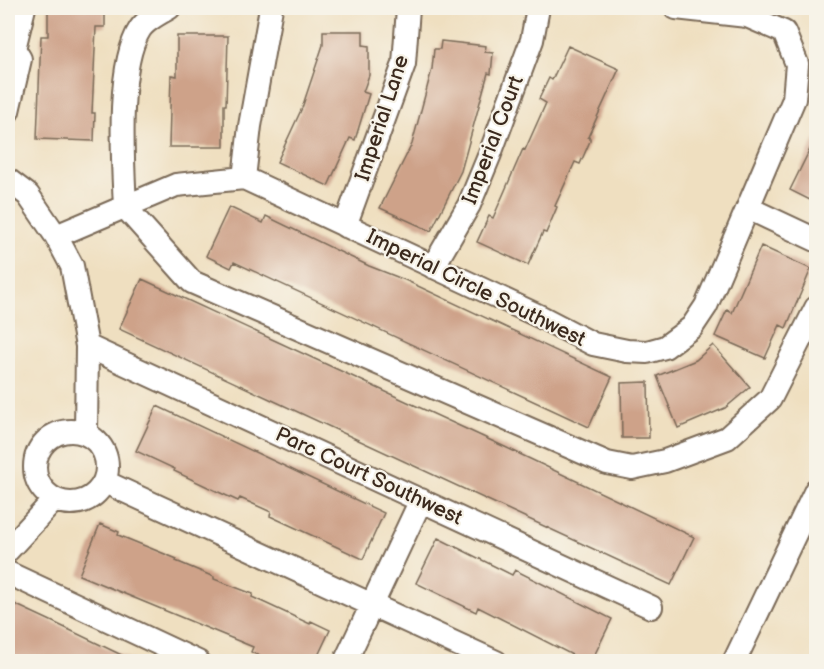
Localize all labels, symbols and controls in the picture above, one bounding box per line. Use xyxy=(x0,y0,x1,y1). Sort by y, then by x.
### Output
street label: Imperial Lane xyxy=(350,52,414,184)
street label: Imperial Court xyxy=(457,72,529,208)
street label: Imperial Circle Southwest xyxy=(362,224,590,352)
street label: Parc Court Southwest xyxy=(272,422,467,531)

